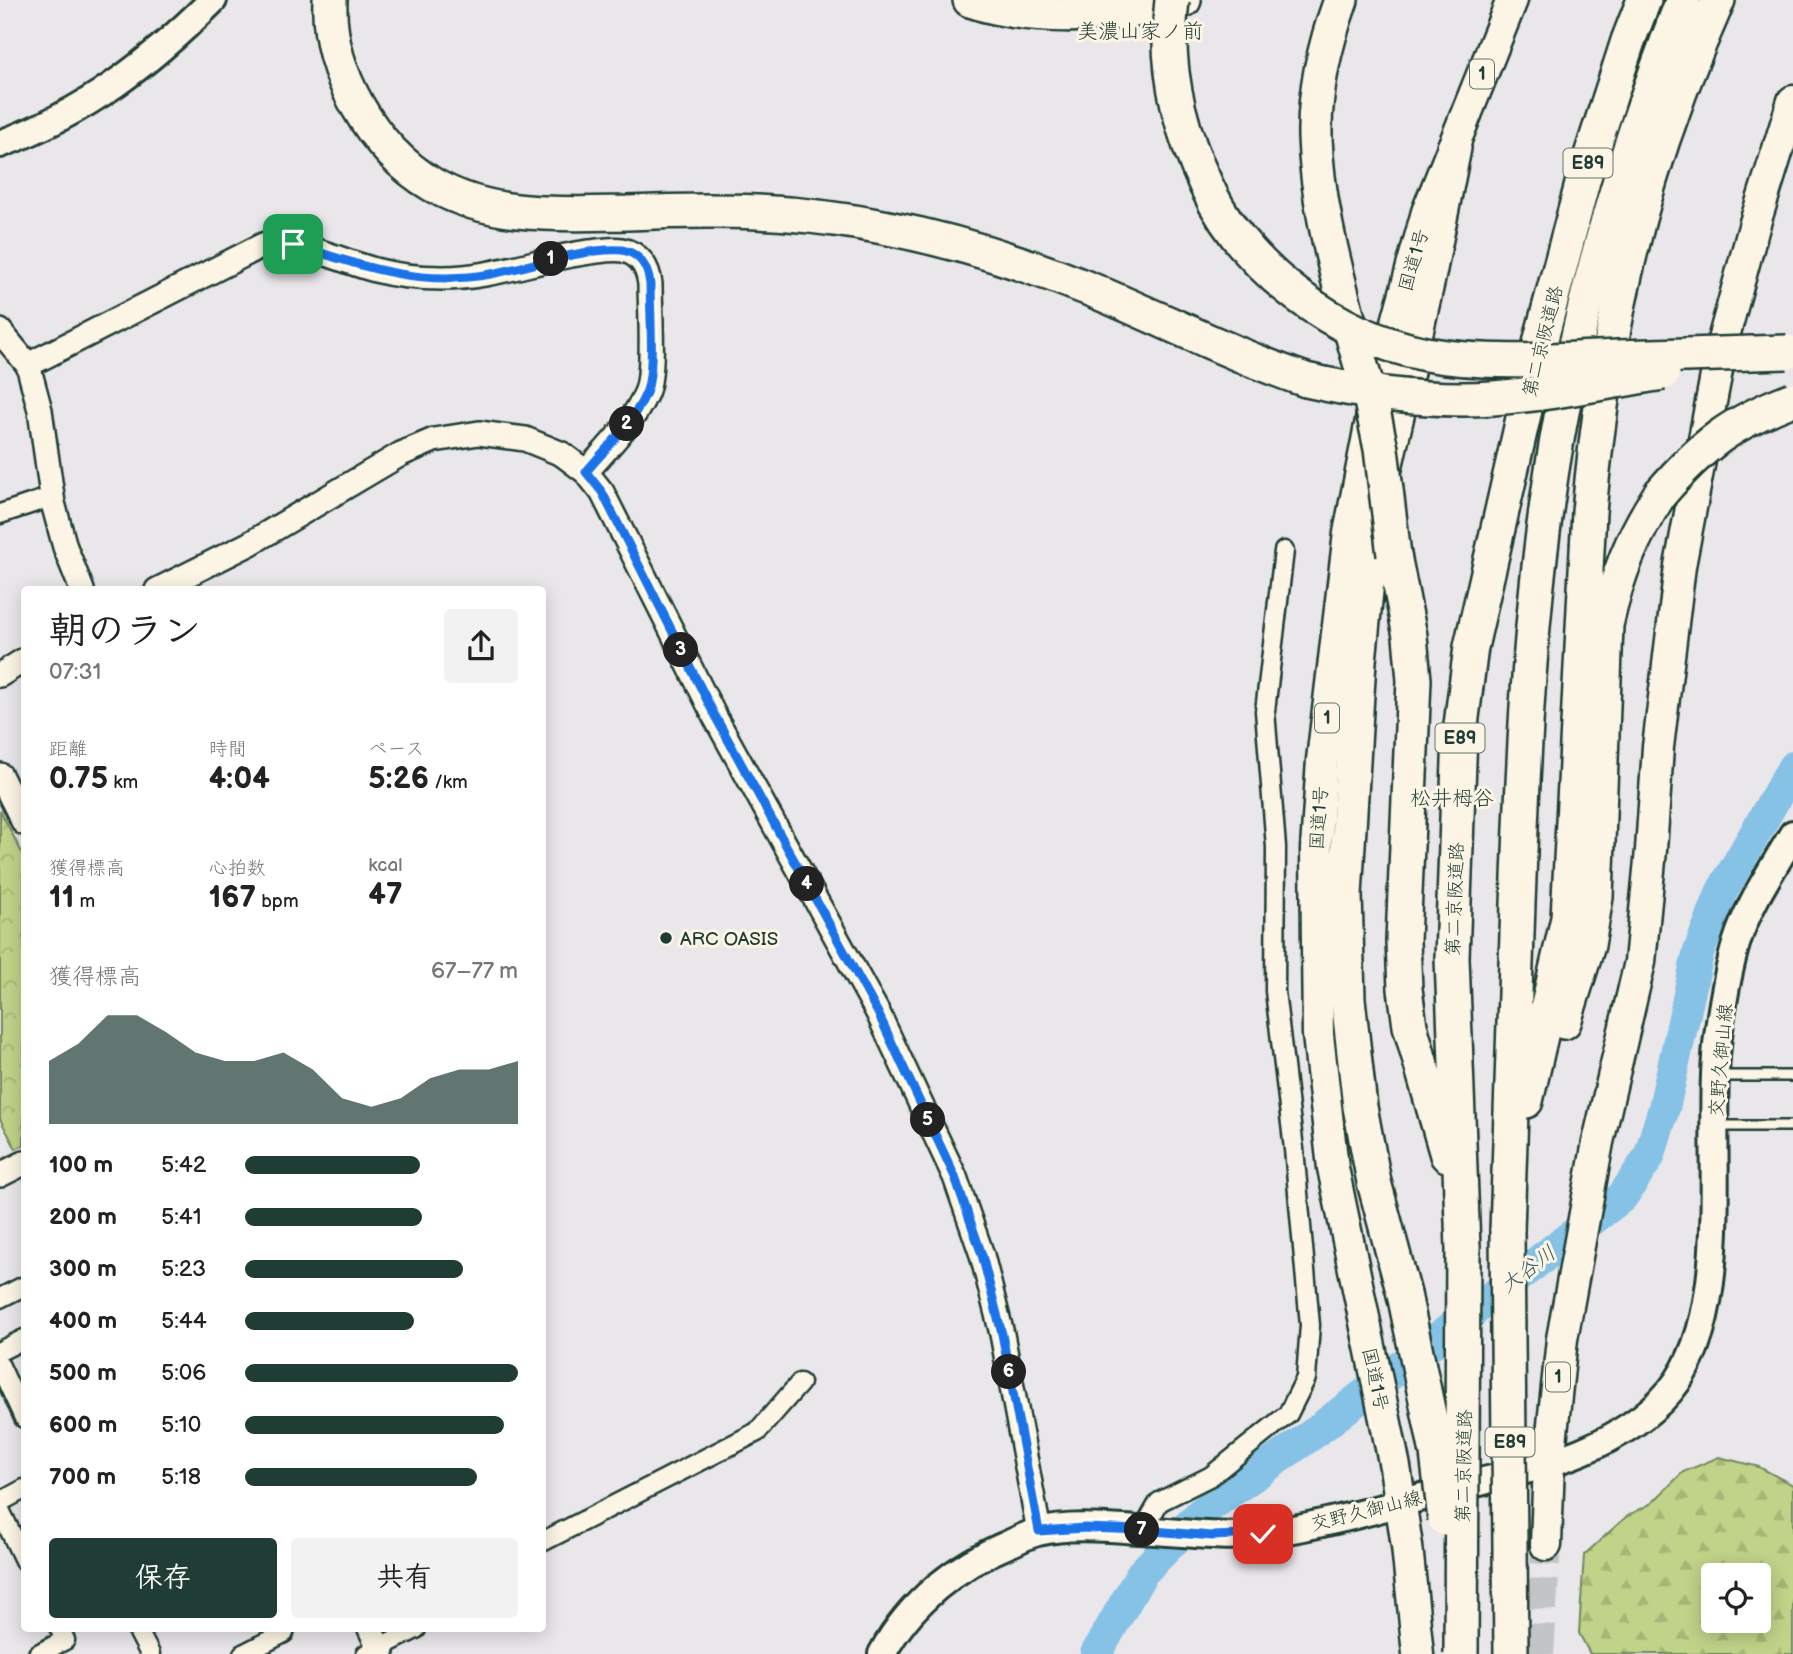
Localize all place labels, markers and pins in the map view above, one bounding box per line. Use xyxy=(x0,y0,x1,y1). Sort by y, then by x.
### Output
pin xyxy=(263,214,323,274)
pin: 1 xyxy=(534,242,568,276)
pin: 2 xyxy=(610,406,644,442)
pin: 3 xyxy=(664,632,698,668)
pin: 4 xyxy=(790,866,824,902)
place label: ARC OASIS xyxy=(680,928,778,951)
marker: ARC OASIS xyxy=(658,930,674,946)
pin: 5 xyxy=(911,1102,946,1138)
pin: 6 xyxy=(992,1354,1026,1390)
pin xyxy=(1233,1504,1293,1564)
pin: 7 xyxy=(1124,1512,1160,1548)

